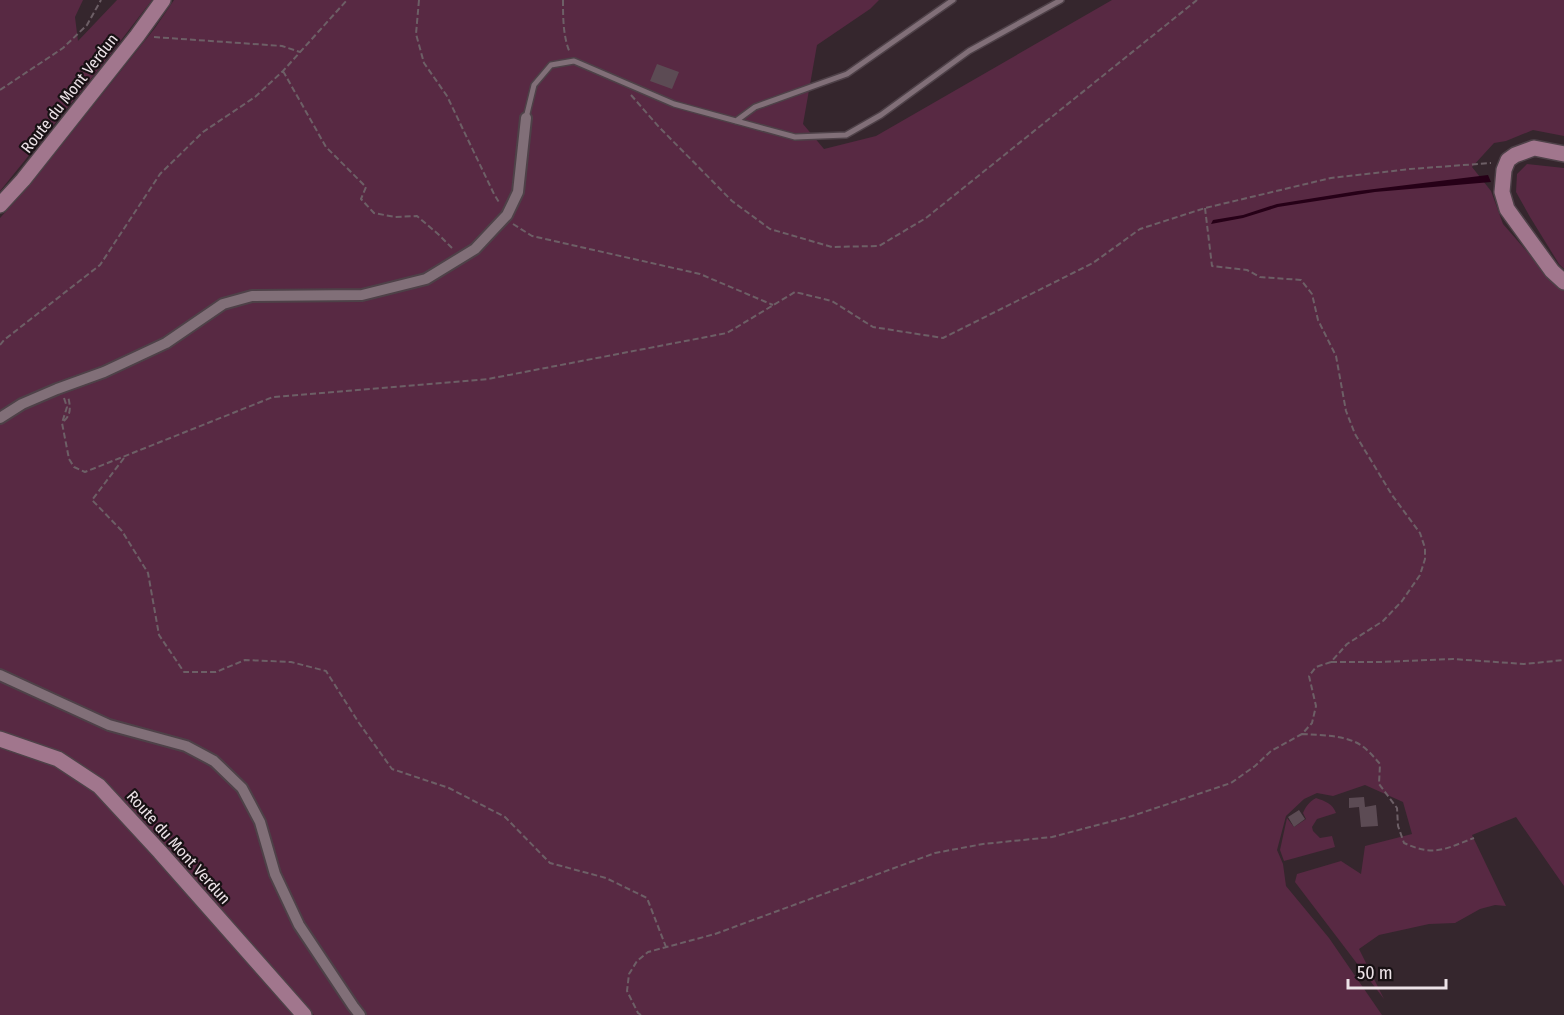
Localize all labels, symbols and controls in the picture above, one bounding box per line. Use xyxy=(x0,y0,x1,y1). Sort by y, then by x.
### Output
street label: Route du Mont Verdun xyxy=(17,30,122,157)
street label: Route du Mont Verdun xyxy=(123,787,235,908)
scale bar xyxy=(1348,952,1446,990)
text: 50 m xyxy=(1357,962,1393,984)

